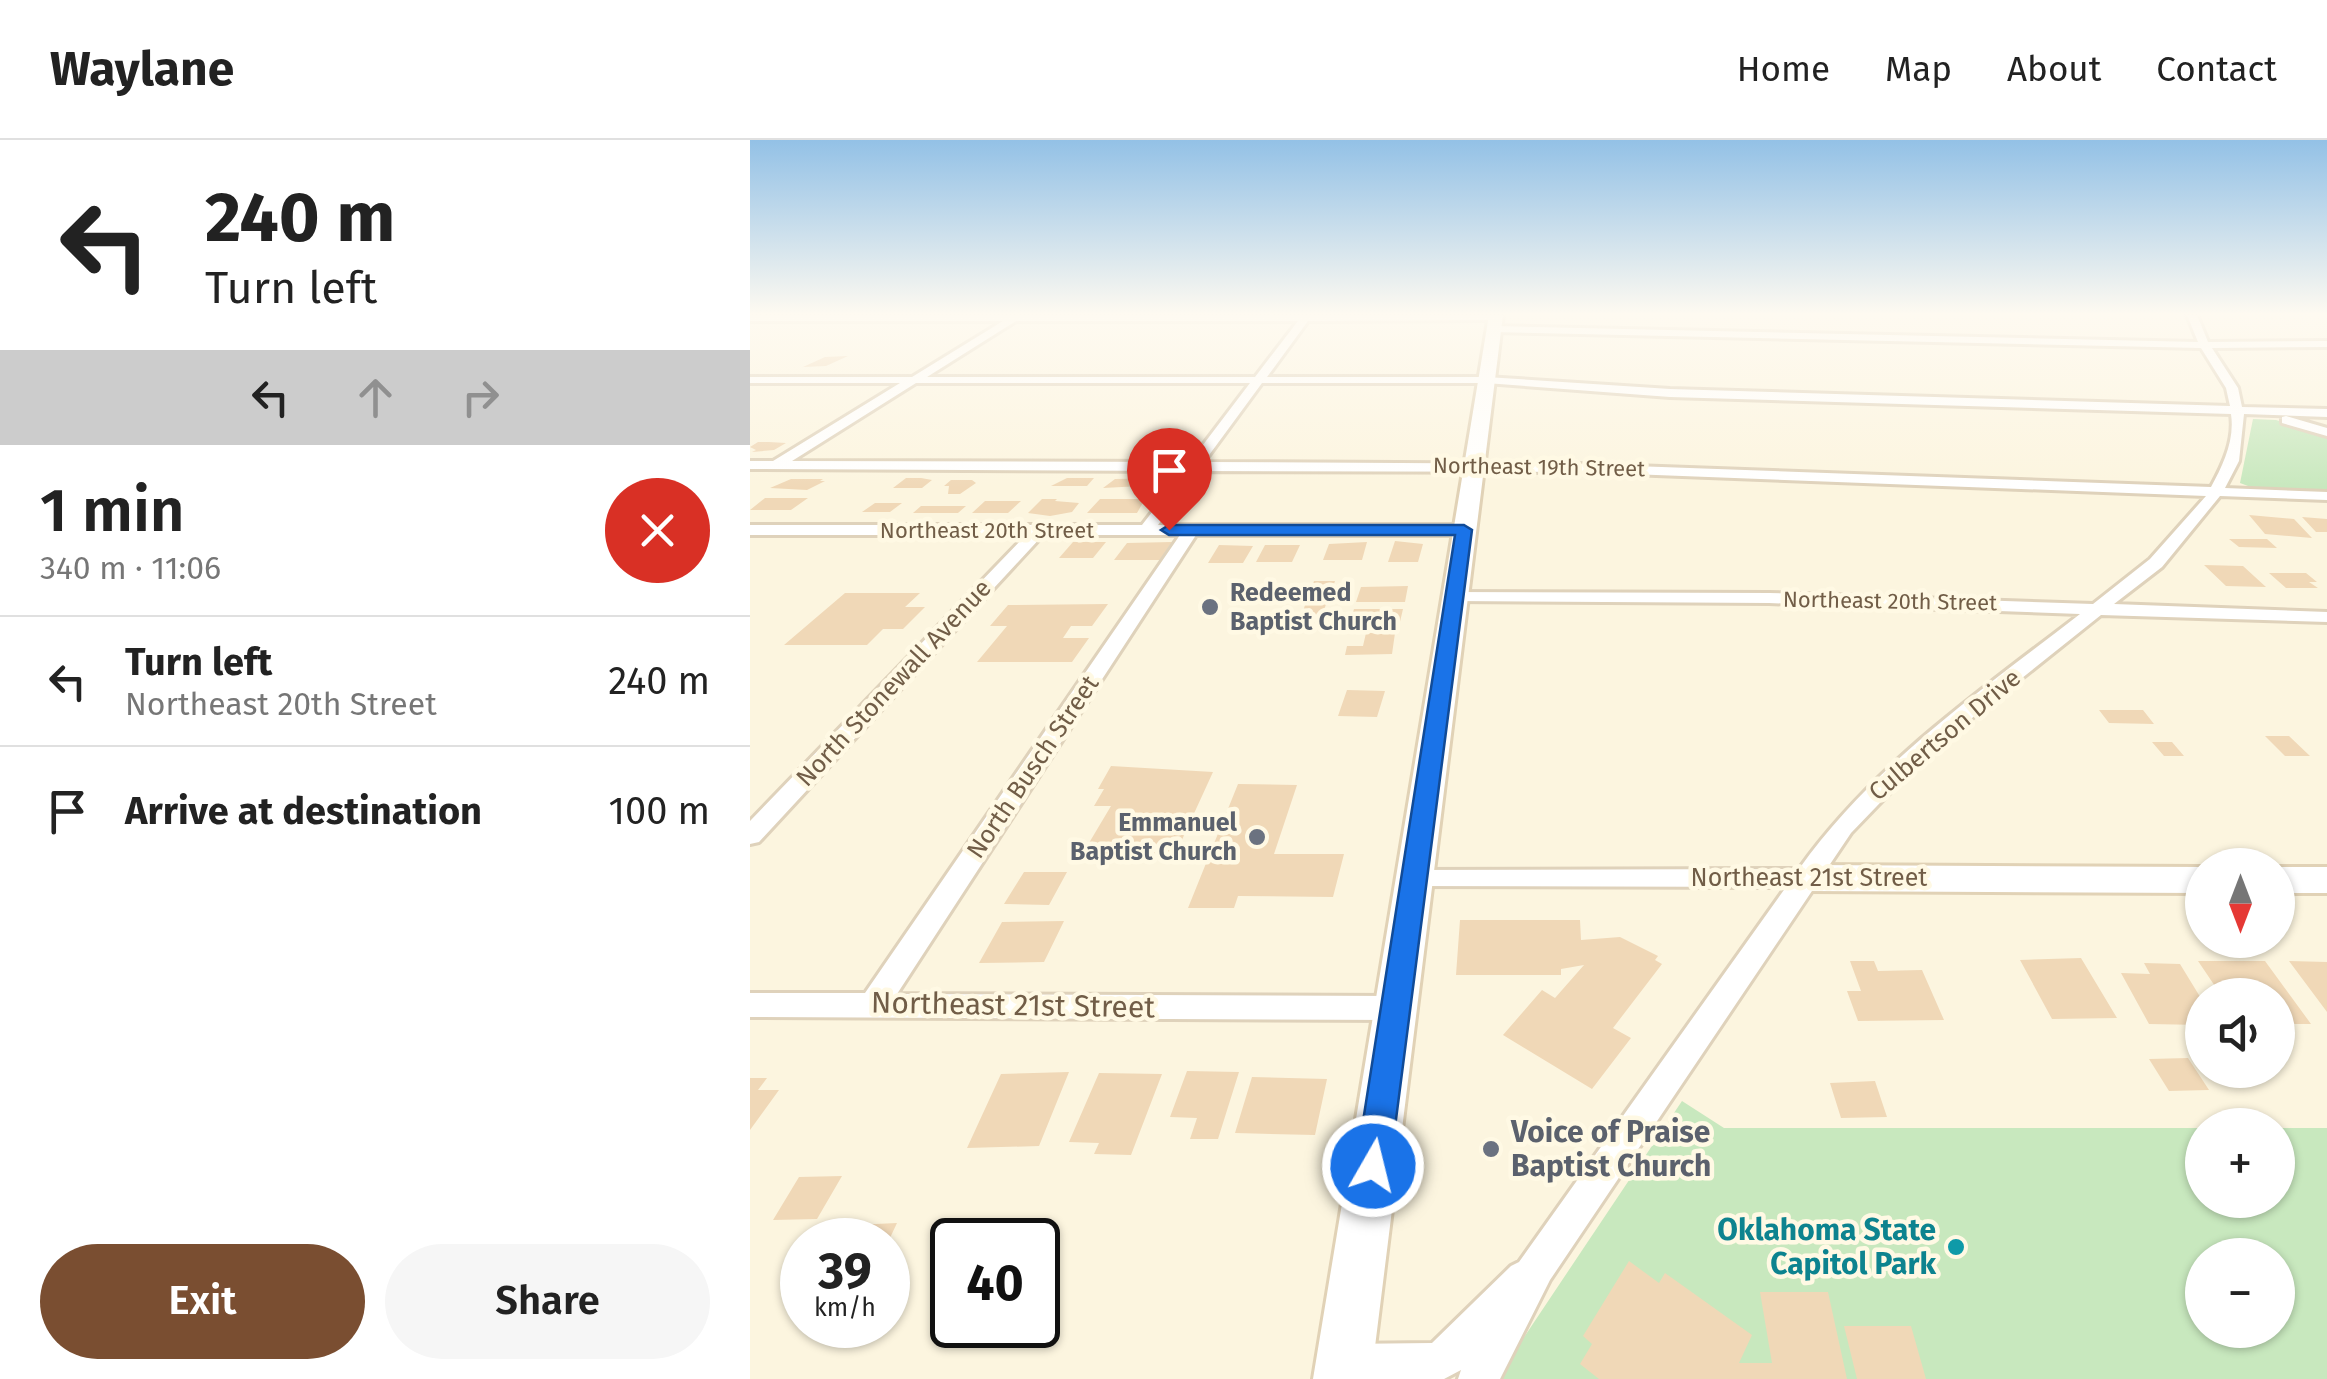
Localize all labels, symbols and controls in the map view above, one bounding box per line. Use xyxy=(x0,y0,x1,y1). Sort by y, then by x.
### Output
text: Waylane xyxy=(50,40,234,98)
text: Home xyxy=(1737,48,1830,90)
text: Map xyxy=(1885,48,1952,90)
text: About xyxy=(2007,48,2101,90)
text: Contact xyxy=(2156,48,2277,90)
text: 240 m xyxy=(205,176,395,260)
icon: left xyxy=(40,180,170,310)
text: Turn left xyxy=(205,261,377,315)
icon: left xyxy=(243,370,298,425)
icon: ahead xyxy=(348,370,403,425)
icon: right xyxy=(453,370,508,425)
pin xyxy=(1127,428,1212,531)
icon: arrive xyxy=(1142,443,1197,498)
street label: Northeast 19th Street xyxy=(1433,452,1645,482)
text: 1 min xyxy=(40,475,185,547)
button: close xyxy=(605,478,710,583)
street label: Northeast 20th Street xyxy=(880,517,1094,544)
text: 340 m · 11:06 xyxy=(40,549,221,587)
street label: North Stonewall Avenue xyxy=(790,573,998,793)
place label: Redeemed Baptist Church xyxy=(1230,578,1397,637)
street label: Northeast 20th Street xyxy=(1783,586,1997,616)
marker: Redeemed Baptist Church xyxy=(1199,596,1221,618)
text: Turn left xyxy=(125,639,272,685)
icon: left xyxy=(40,654,95,709)
text: 240 m xyxy=(608,658,710,704)
street label: Culbertson Drive xyxy=(1863,663,2027,807)
street label: North Busch Street xyxy=(961,669,1106,864)
text: Northeast 20th Street xyxy=(125,685,437,723)
icon: arrive xyxy=(40,784,95,839)
text: Arrive at destination xyxy=(125,788,482,834)
text: 100 m xyxy=(609,788,710,834)
place label: Emmanuel Baptist Church xyxy=(1070,808,1238,867)
marker: Emmanuel Baptist Church xyxy=(1246,826,1268,848)
north arrow xyxy=(2185,848,2295,958)
map controls xyxy=(2185,848,2295,1348)
street label: Northeast 21st Street xyxy=(1691,863,1928,893)
button: sound xyxy=(2185,978,2295,1088)
street label: Northeast 21st Street xyxy=(871,985,1156,1025)
button: + xyxy=(2185,1108,2295,1218)
position arrow xyxy=(1321,1114,1425,1218)
place label: Voice of Praise Baptist Church xyxy=(1510,1114,1711,1184)
marker: Voice of Praise Baptist Church xyxy=(1480,1138,1502,1160)
place label: Oklahoma State Capitol Park xyxy=(1717,1212,1936,1282)
speed limit sign: 40 xyxy=(930,1218,1060,1348)
marker: Oklahoma State Capitol Park xyxy=(1945,1236,1967,1258)
button: − xyxy=(2185,1238,2295,1348)
text: 39 xyxy=(818,1241,872,1301)
button: Exit xyxy=(40,1244,365,1359)
button: Share xyxy=(385,1244,710,1359)
text: km/h xyxy=(814,1293,876,1323)

